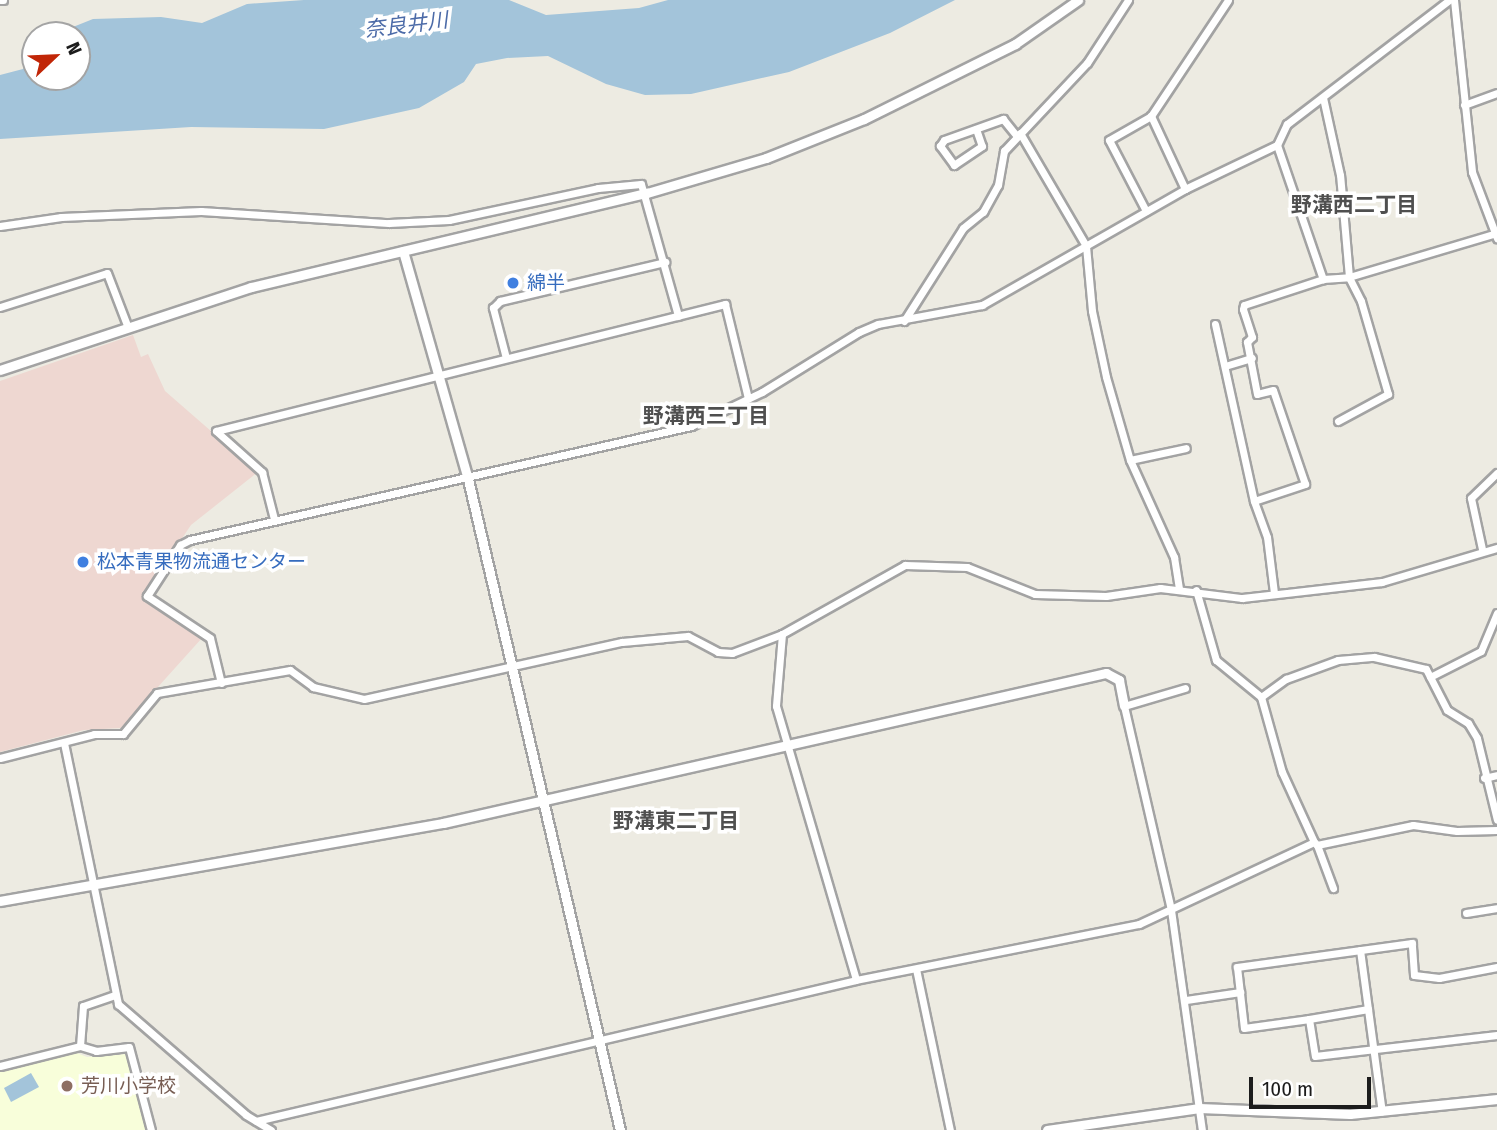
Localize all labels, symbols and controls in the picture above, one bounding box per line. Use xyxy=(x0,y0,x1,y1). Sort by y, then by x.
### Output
water label: 奈良井川 xyxy=(363,7,449,43)
north arrow xyxy=(21,21,91,91)
text: N xyxy=(61,39,87,58)
district label: 野溝西二丁目 xyxy=(1291,192,1417,218)
place label: 綿半 xyxy=(527,272,565,294)
marker: 綿半 xyxy=(505,275,521,291)
district label: 野溝西三丁目 xyxy=(643,403,769,429)
place label: 松本青果物流通センター xyxy=(97,551,306,573)
marker: 松本青果物流通センター xyxy=(75,554,91,570)
district label: 野溝東二丁目 xyxy=(613,808,739,834)
scale bar xyxy=(1252,1064,1374,1108)
place label: 芳川小学校 xyxy=(81,1075,176,1097)
text: 100 m xyxy=(1262,1076,1313,1102)
marker: 芳川小学校 xyxy=(59,1078,75,1094)

